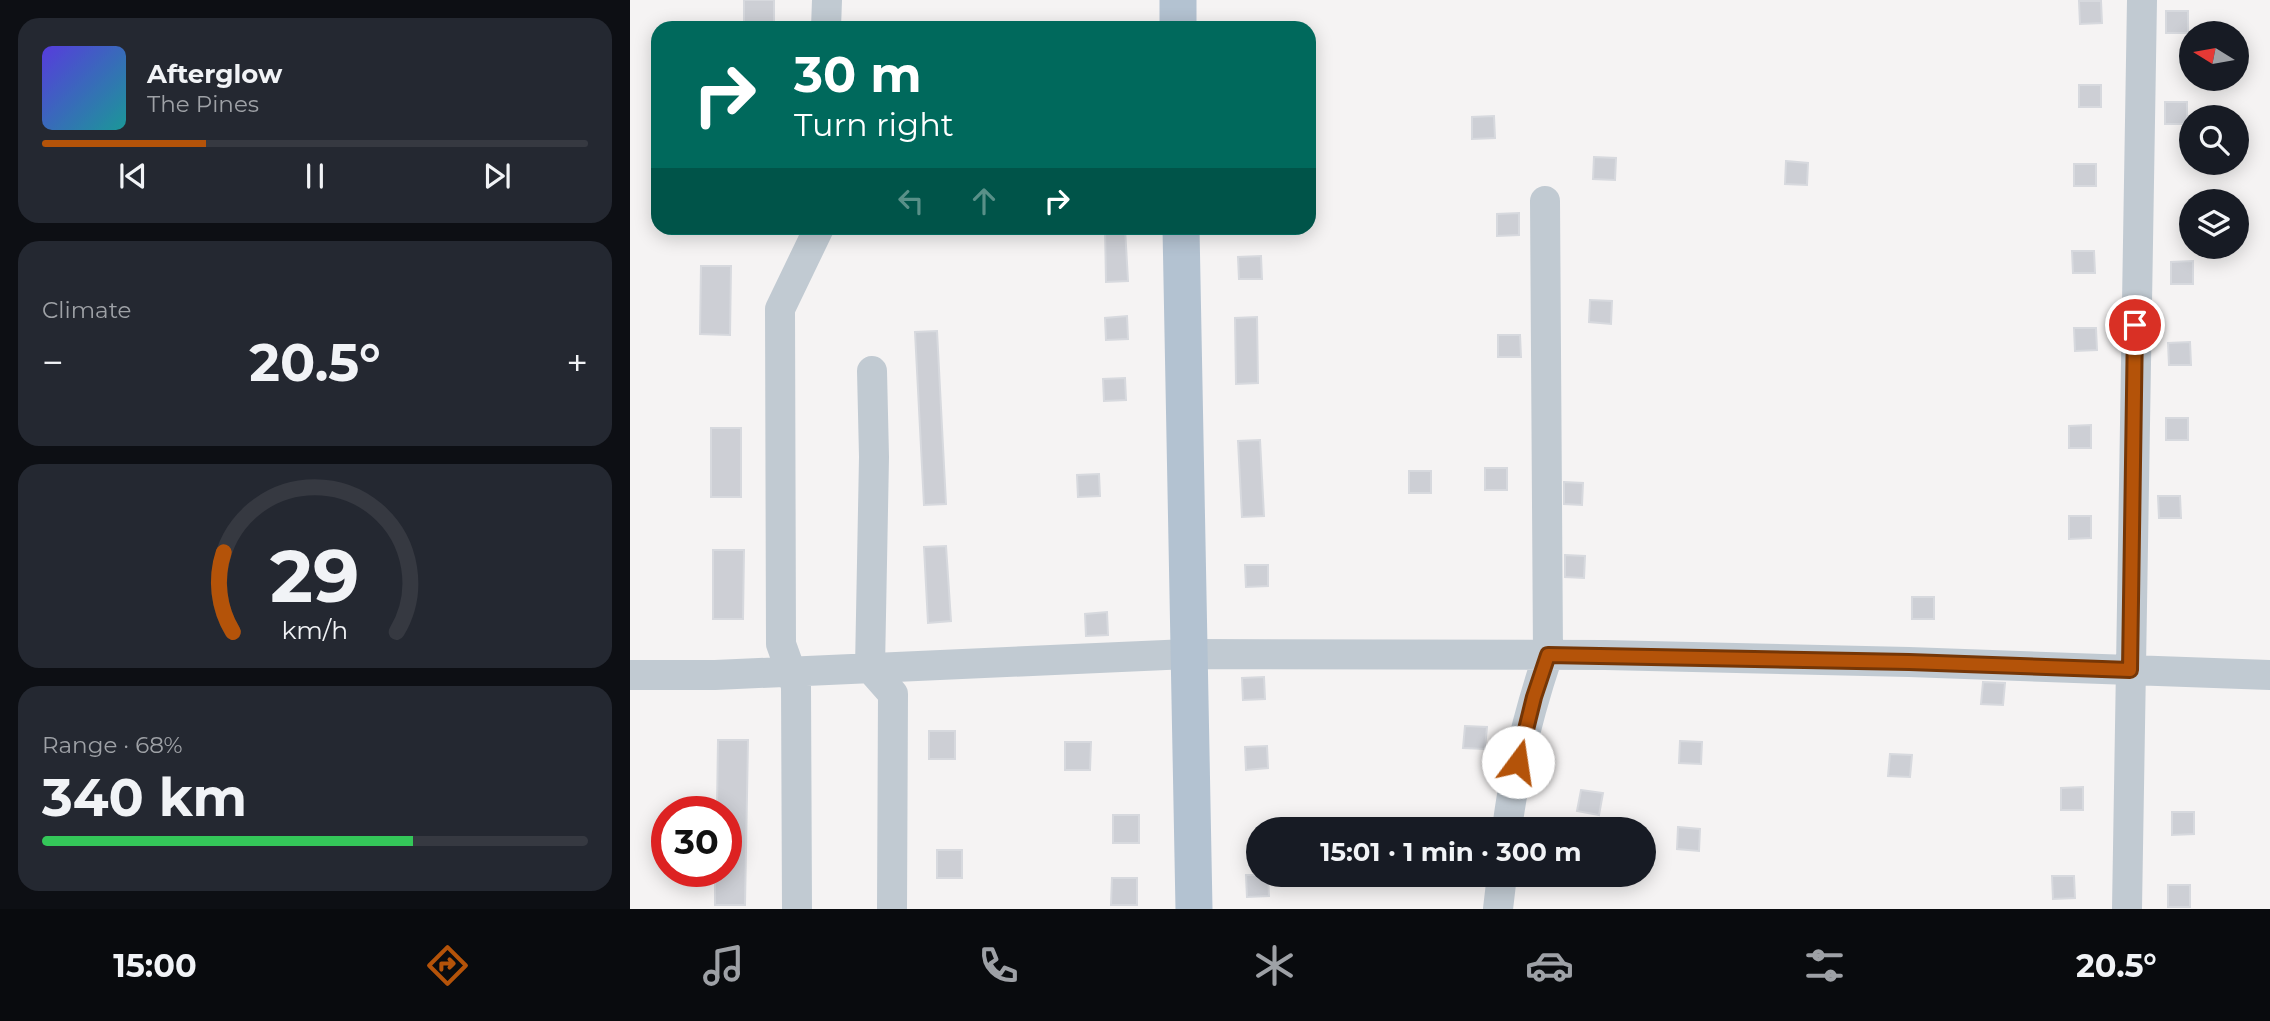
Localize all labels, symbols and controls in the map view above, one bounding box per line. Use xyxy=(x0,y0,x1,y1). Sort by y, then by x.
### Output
north arrow xyxy=(2179,21,2249,91)
map controls xyxy=(2179,21,2249,259)
text: 30 m xyxy=(794,45,922,104)
icon: right xyxy=(679,49,770,140)
text: Afterglow xyxy=(147,58,282,90)
text: The Pines xyxy=(147,90,259,118)
text: Turn right xyxy=(794,105,954,144)
button: search xyxy=(2179,105,2249,175)
icon: previous xyxy=(114,157,152,195)
icon: pause xyxy=(296,157,334,195)
icon: next xyxy=(478,157,516,195)
icon: left xyxy=(892,182,930,220)
icon: ahead xyxy=(965,182,1003,220)
icon: right xyxy=(1038,182,1076,220)
button: layers xyxy=(2179,189,2249,259)
pin xyxy=(2105,295,2165,355)
text: Climate xyxy=(42,296,131,324)
icon: arrive xyxy=(2116,306,2154,344)
text: 20.5° xyxy=(249,331,381,394)
text: − xyxy=(42,339,64,386)
text: + xyxy=(566,339,588,386)
text: 29 xyxy=(270,532,360,620)
text: km/h xyxy=(282,615,348,645)
position arrow xyxy=(1481,725,1555,799)
text: Range · 68% xyxy=(42,731,183,759)
text: 340 km xyxy=(42,766,247,829)
speed limit sign: 30 xyxy=(651,796,742,887)
text: 15:01 · 1 min · 300 m xyxy=(1320,836,1582,868)
icon: directions xyxy=(423,941,472,990)
icon: music xyxy=(699,941,748,990)
icon: phone xyxy=(974,941,1023,990)
icon: climate xyxy=(1250,941,1299,990)
icon: car xyxy=(1525,941,1574,990)
icon: filters xyxy=(1800,941,1849,990)
text: 15:00 xyxy=(113,946,197,985)
text: 20.5° xyxy=(2076,946,2157,985)

